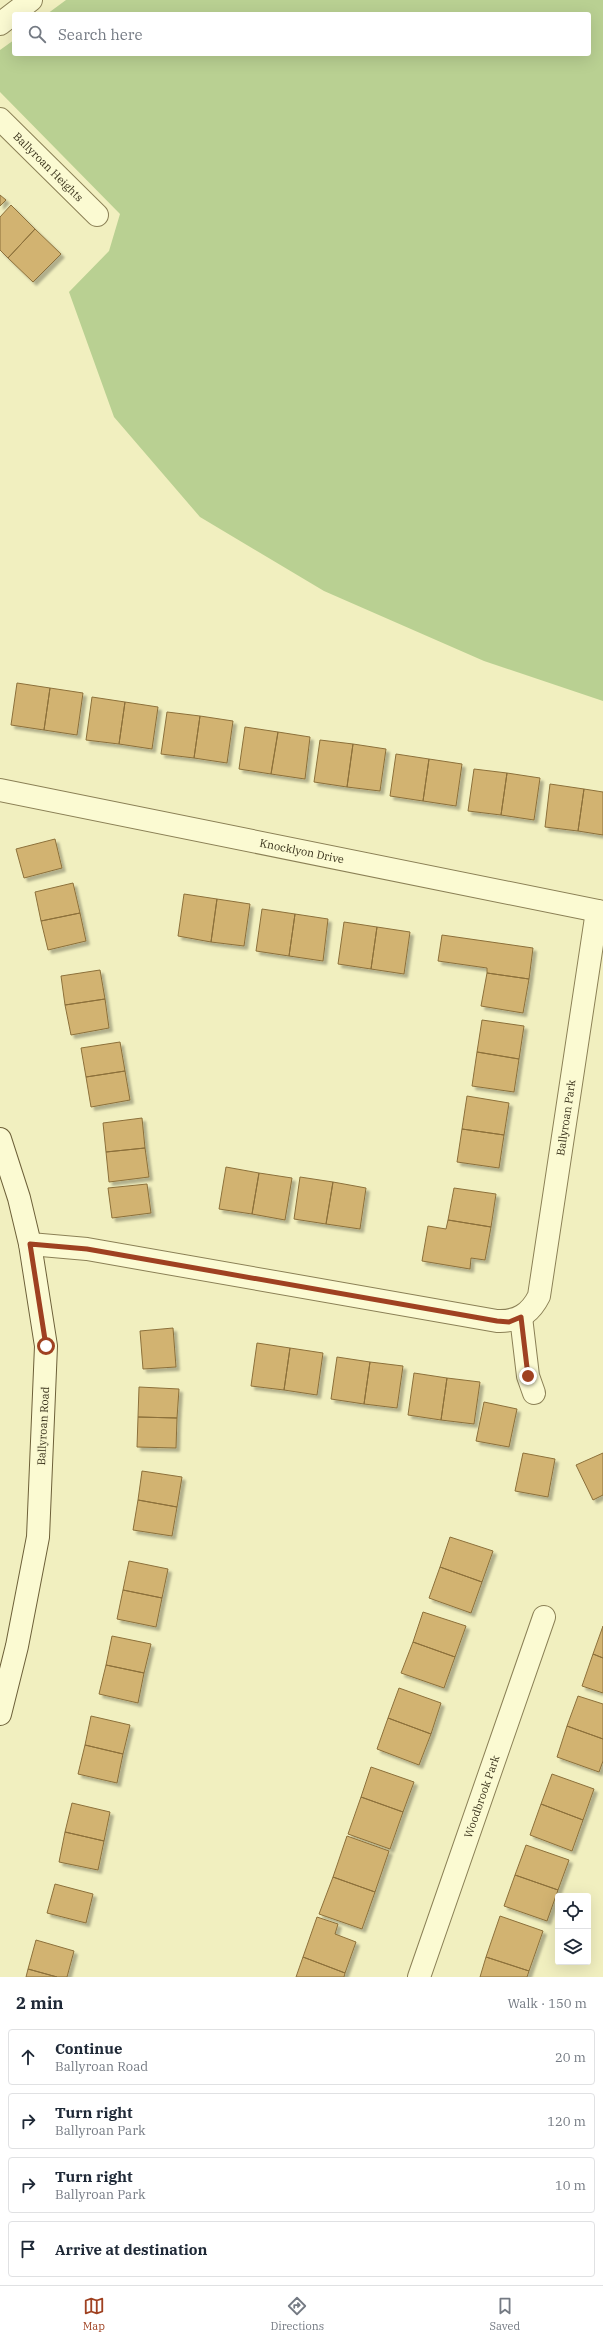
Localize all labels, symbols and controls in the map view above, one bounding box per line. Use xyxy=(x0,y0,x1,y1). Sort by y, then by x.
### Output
search box xyxy=(12,12,591,56)
icon: search xyxy=(26,23,48,45)
text: Search here xyxy=(58,25,143,44)
street label: Ballyroan Heights xyxy=(10,129,86,204)
street label: Knocklyon Drive xyxy=(258,836,345,866)
street label: Ballyroan Park xyxy=(553,1078,579,1157)
route start xyxy=(37,1337,55,1355)
route end xyxy=(519,1367,537,1385)
street label: Ballyroan Road xyxy=(34,1386,52,1466)
street label: Woodbrook Park xyxy=(461,1753,503,1840)
map controls xyxy=(555,1893,591,1965)
button: locate xyxy=(555,1893,591,1929)
button: layers xyxy=(555,1929,591,1965)
text: 2 min xyxy=(16,1992,64,2014)
text: Walk · 150 m xyxy=(508,1995,587,2012)
text: Continue xyxy=(55,2039,122,2058)
icon: ahead xyxy=(17,2046,39,2068)
text: 20 m xyxy=(555,2049,586,2066)
text: Ballyroan Road xyxy=(55,2058,148,2075)
text: Turn right xyxy=(55,2103,133,2122)
icon: right xyxy=(17,2110,39,2132)
text: 120 m xyxy=(547,2113,586,2130)
text: Ballyroan Park xyxy=(55,2122,146,2139)
text: Turn right xyxy=(55,2167,133,2186)
icon: right xyxy=(17,2174,39,2196)
text: 10 m xyxy=(555,2177,586,2194)
text: Ballyroan Park xyxy=(55,2186,146,2203)
icon: arrive xyxy=(17,2238,39,2260)
text: Arrive at destination xyxy=(55,2240,207,2259)
tab: Map xyxy=(83,2295,105,2333)
tab: Directions xyxy=(270,2295,324,2333)
tab: Saved xyxy=(489,2295,520,2333)

